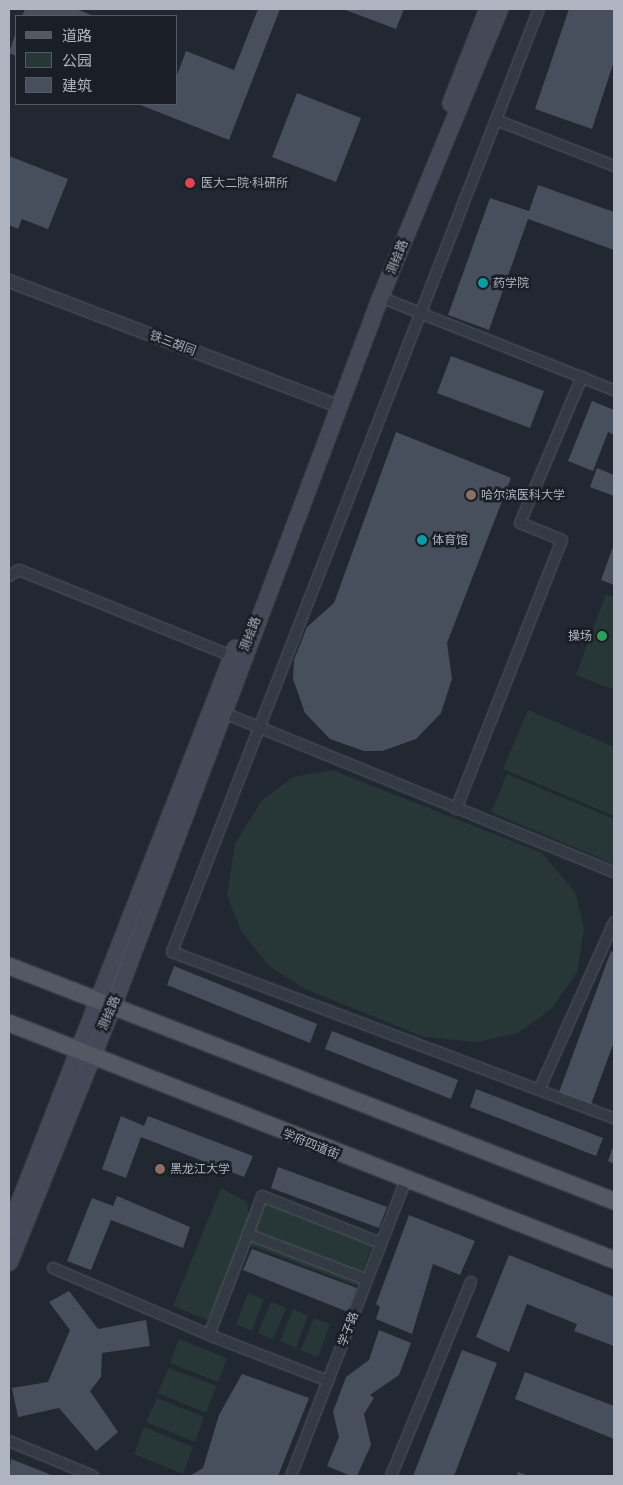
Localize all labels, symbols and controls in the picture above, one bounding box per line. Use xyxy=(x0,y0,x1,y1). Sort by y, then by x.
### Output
legend xyxy=(15,15,178,105)
text: 道路 xyxy=(62,25,92,45)
text: 公园 xyxy=(62,50,92,70)
text: 建筑 xyxy=(62,75,92,95)
marker: 医大二院·科研所 xyxy=(183,176,197,190)
place label: 医大二院·科研所 xyxy=(201,176,288,190)
street label: 测绘路 xyxy=(384,238,410,276)
place label: 药学院 xyxy=(493,276,529,290)
marker: 药学院 xyxy=(477,277,489,289)
street label: 铁三胡同 xyxy=(148,328,198,358)
place label: 哈尔滨医科大学 xyxy=(481,488,565,502)
marker: 哈尔滨医科大学 xyxy=(465,489,477,501)
place label: 体育馆 xyxy=(432,533,468,547)
marker: 体育馆 xyxy=(416,534,428,546)
street label: 测绘路 xyxy=(237,615,263,653)
place label: 操场 xyxy=(568,629,592,643)
marker: 操场 xyxy=(596,630,608,642)
street label: 测绘路 xyxy=(95,994,123,1032)
street label: 学府四道街 xyxy=(280,1126,342,1162)
place label: 黑龙江大学 xyxy=(170,1162,230,1176)
marker: 黑龙江大学 xyxy=(154,1163,166,1175)
street label: 学子路 xyxy=(335,1310,361,1348)

